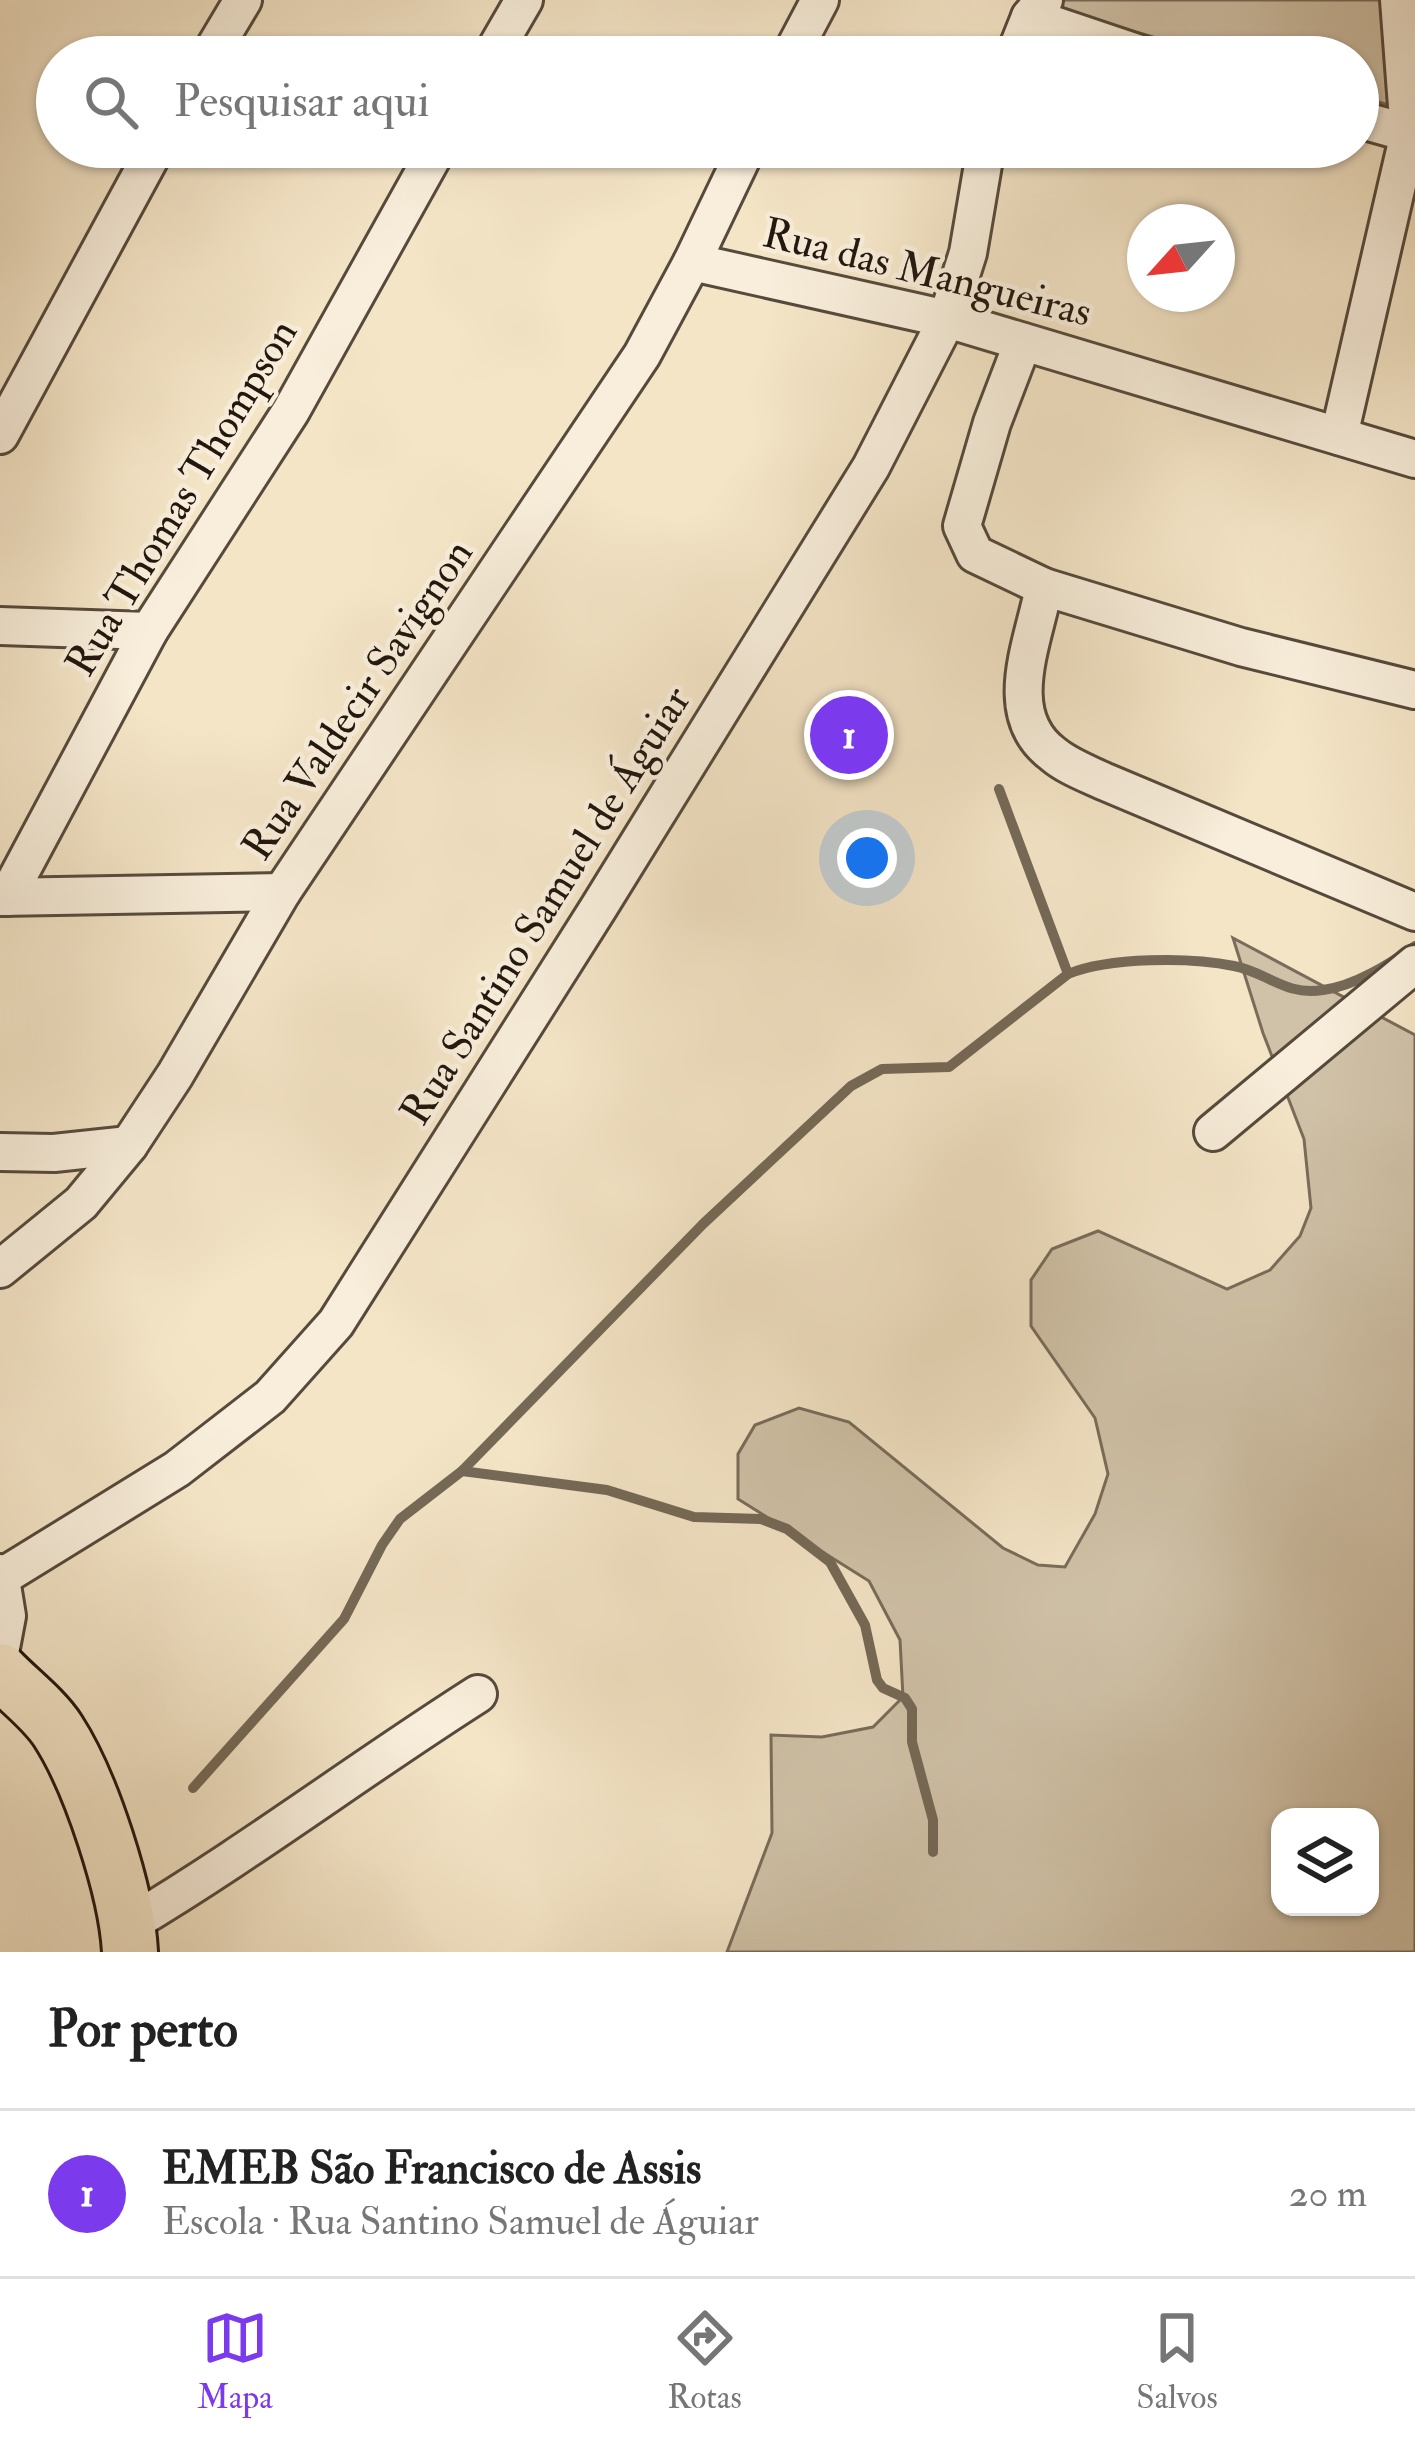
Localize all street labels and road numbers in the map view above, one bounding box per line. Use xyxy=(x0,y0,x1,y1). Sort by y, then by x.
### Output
street label: Rua das Mangueiras xyxy=(757,207,1097,339)
street label: Rua Thomas Thompson xyxy=(55,310,309,686)
street label: Rua Valdecir Savignon xyxy=(231,530,485,870)
street label: Rua Santino Samuel de Águiar xyxy=(388,676,703,1135)

